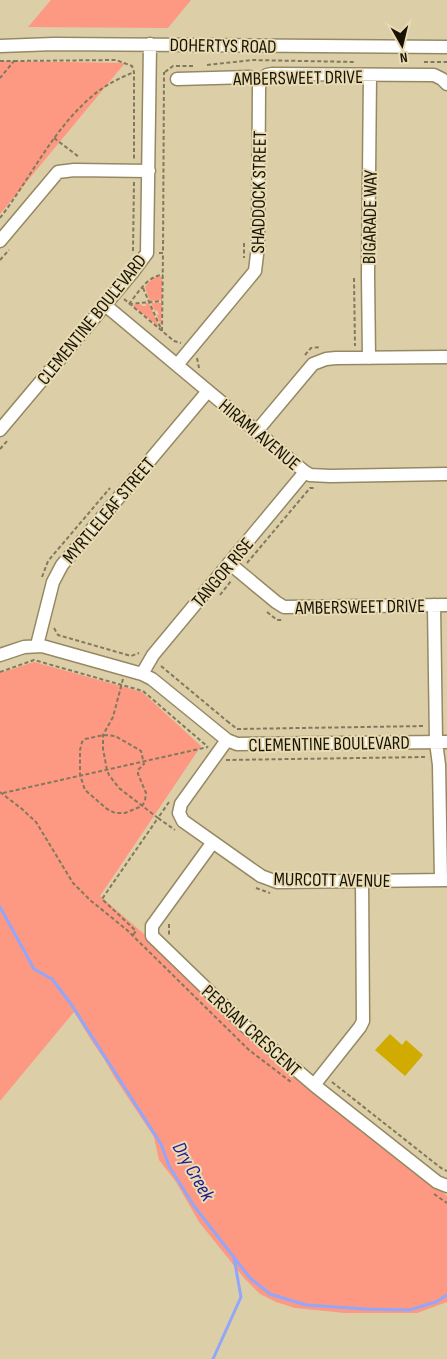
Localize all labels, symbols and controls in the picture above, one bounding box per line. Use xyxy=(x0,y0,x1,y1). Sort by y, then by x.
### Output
north arrow xyxy=(377,20,427,70)
street label: DOHERTYS ROAD xyxy=(169,34,277,59)
text: N xyxy=(399,48,409,66)
street label: AMBERSWEET DRIVE xyxy=(232,66,363,91)
street label: SHADDOCK STREET xyxy=(247,130,272,254)
street label: BIGARADE WAY xyxy=(358,170,383,264)
street label: CLEMENTINE BOULEVARD xyxy=(32,250,152,390)
street label: HIRAMI AVENUE xyxy=(214,394,304,476)
street label: MYRTLELEAF STREET xyxy=(58,453,160,569)
street label: TANGOR RISE xyxy=(187,533,259,613)
street label: AMBERSWEET DRIVE xyxy=(294,595,425,620)
street label: CLEMENTINE BOULEVARD xyxy=(248,732,410,757)
street label: MURCOTT AVENUE xyxy=(273,868,391,893)
street label: PERSIAN CRESCENT xyxy=(197,980,306,1082)
water label: Dry Creek xyxy=(167,1138,220,1206)

